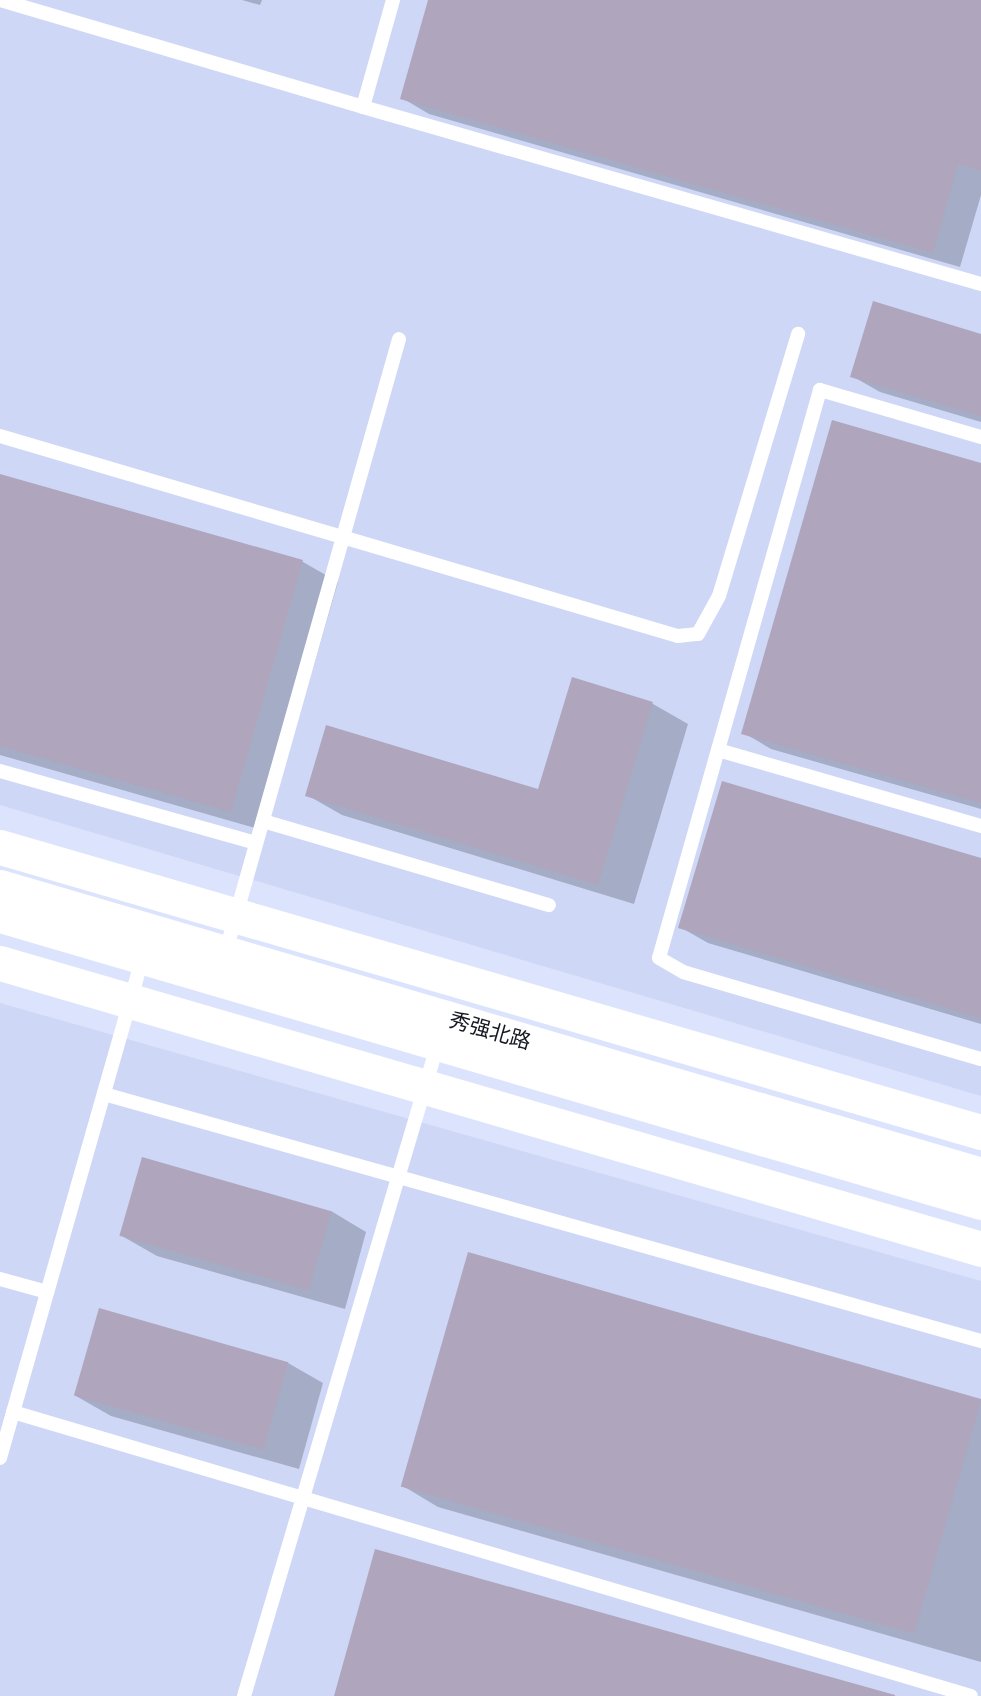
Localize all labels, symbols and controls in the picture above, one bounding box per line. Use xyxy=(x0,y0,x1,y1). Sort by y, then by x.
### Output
street label: 秀强北路 xyxy=(446,1007,534,1055)

